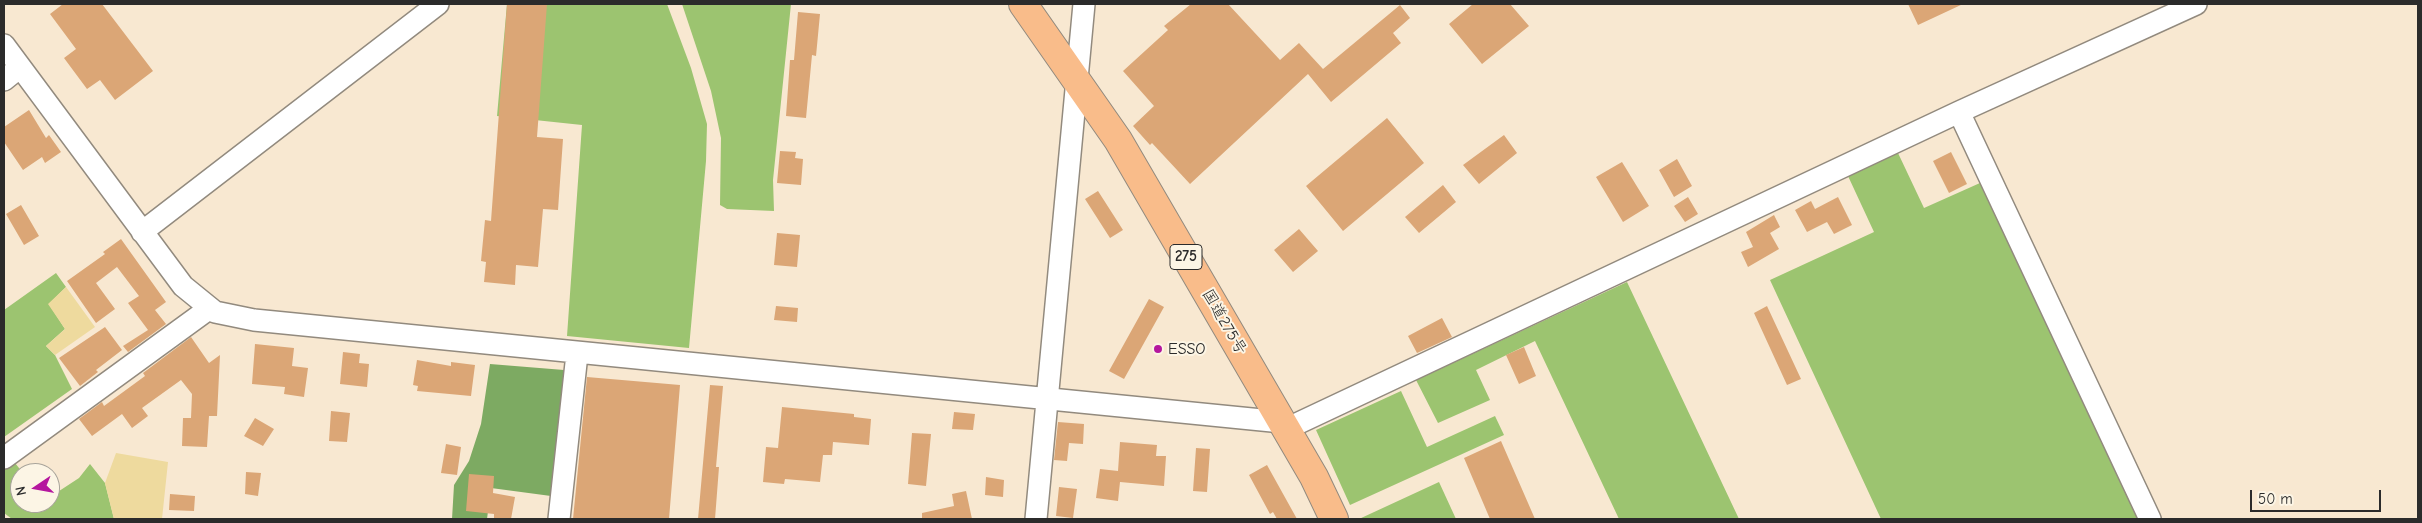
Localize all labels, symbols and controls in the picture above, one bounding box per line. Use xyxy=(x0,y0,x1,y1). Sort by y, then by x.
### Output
road number: 275 xyxy=(1170,244,1202,270)
street label: 国道275号 xyxy=(1198,286,1250,358)
place label: ESSO xyxy=(1168,339,1206,359)
marker: ESSO xyxy=(1152,343,1164,355)
north arrow xyxy=(10,463,60,513)
scale bar xyxy=(2252,480,2383,512)
text: N xyxy=(12,485,30,497)
text: 50 m xyxy=(2258,490,2293,508)

